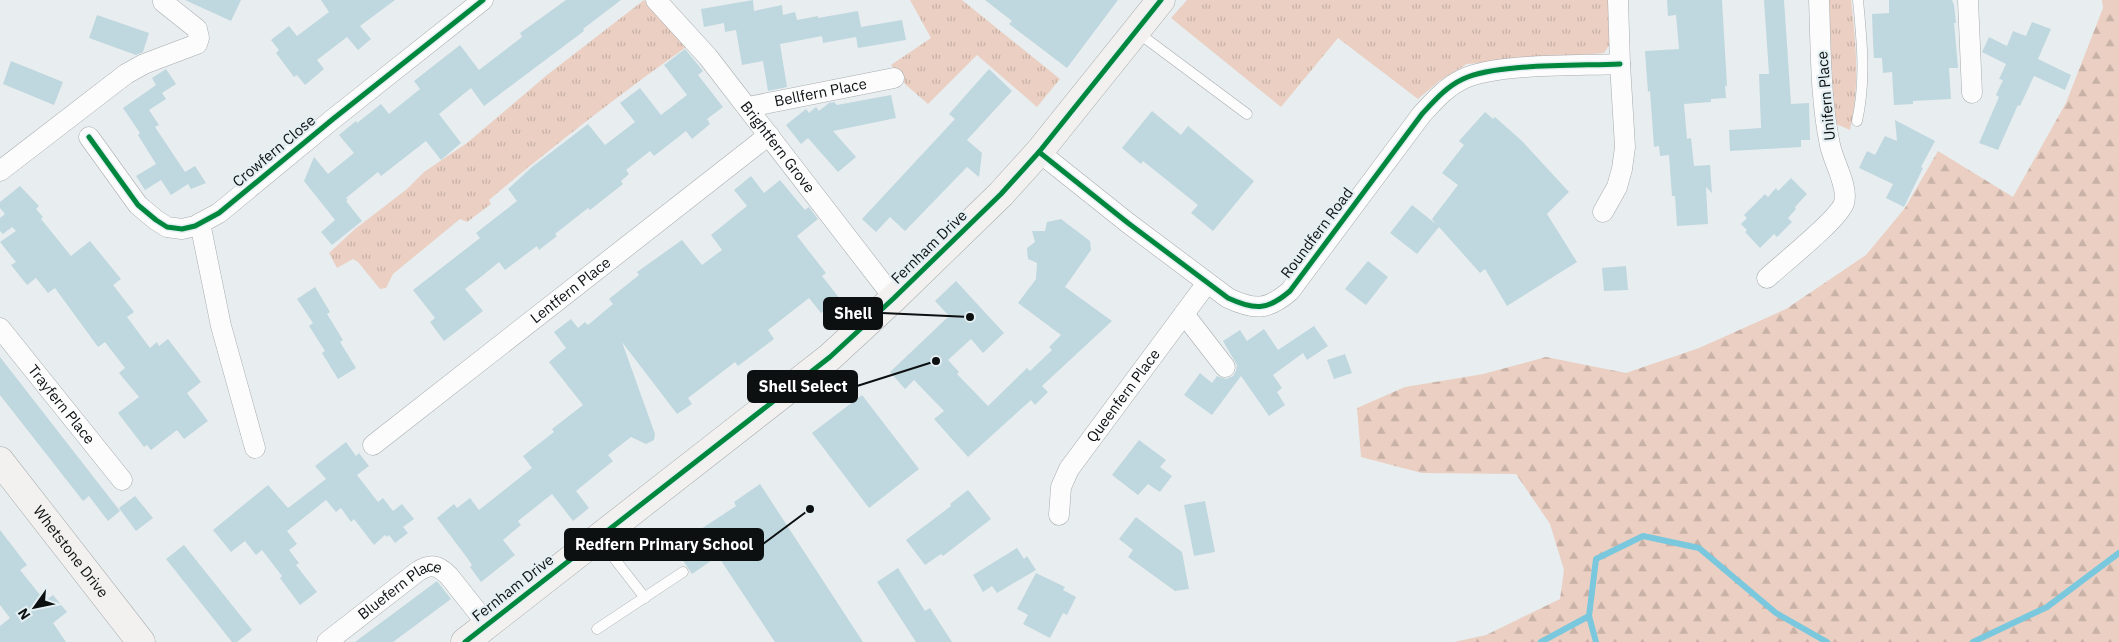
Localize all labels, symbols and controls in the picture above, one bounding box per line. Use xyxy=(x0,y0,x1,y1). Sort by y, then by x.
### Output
street label: Unifern Place xyxy=(1812,50,1839,142)
street label: Bellfern Place xyxy=(773,74,868,111)
street label: Brightfern Grove xyxy=(737,97,819,197)
street label: Crowfern Close xyxy=(228,110,319,191)
street label: Roundfern Road xyxy=(1276,184,1357,282)
street label: Fernham Drive xyxy=(887,206,971,288)
street label: Lentfern Place xyxy=(526,253,614,327)
callout: Shell xyxy=(824,298,882,329)
text: Shell xyxy=(834,303,872,323)
street label: Queenfern Place xyxy=(1082,345,1164,446)
street label: Trayfern Place xyxy=(24,361,99,448)
callout: Shell Select xyxy=(748,371,857,402)
text: Shell Select xyxy=(758,376,848,396)
street label: Whetstone Drive xyxy=(29,502,113,601)
callout: Redfern Primary School xyxy=(565,529,763,560)
text: Redfern Primary School xyxy=(575,534,753,554)
street label: Fernham Drive xyxy=(468,550,557,625)
street label: Bluefern Place xyxy=(354,556,445,623)
north arrow xyxy=(10,582,60,632)
text: N xyxy=(14,605,34,623)

